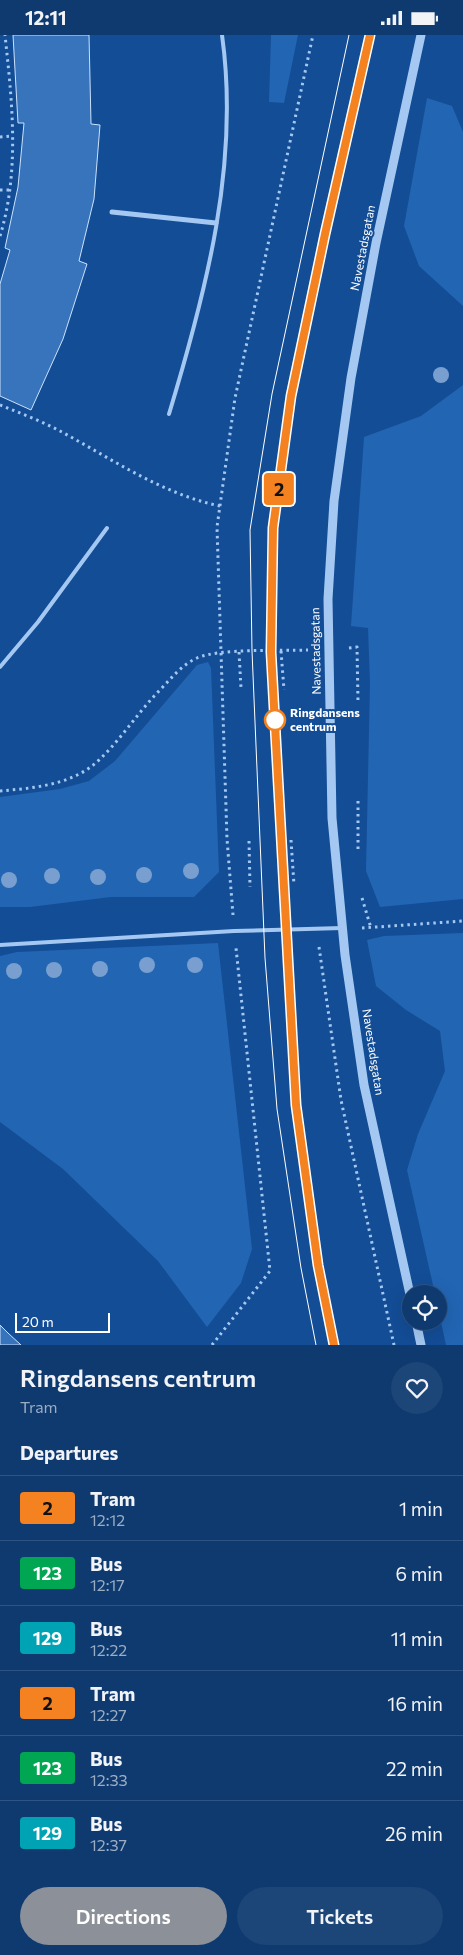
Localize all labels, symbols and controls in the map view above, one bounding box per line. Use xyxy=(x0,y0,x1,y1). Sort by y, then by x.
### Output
text: 12:11 xyxy=(25,6,67,29)
street label: Navestadsgatan xyxy=(347,204,377,292)
line badge: 2 xyxy=(263,473,295,505)
text: 2 xyxy=(274,478,284,500)
street label: Navestadsgatan xyxy=(307,607,323,695)
place label: Ringdansens centrum xyxy=(290,705,360,733)
marker: Ringdansens centrum xyxy=(264,709,286,731)
street label: Navestadsgatan xyxy=(360,1008,388,1096)
map controls xyxy=(402,1285,447,1330)
button: locate xyxy=(402,1285,447,1330)
scale bar xyxy=(15,1310,110,1333)
text: 20 m xyxy=(22,1313,54,1330)
button: heart xyxy=(391,1362,443,1414)
text: Ringdansens centrum xyxy=(20,1363,256,1392)
text: Tram xyxy=(20,1397,57,1416)
text: Departures xyxy=(20,1441,118,1464)
text: Tram xyxy=(90,1487,135,1510)
text: 2 xyxy=(42,1497,53,1519)
text: 1 min xyxy=(399,1497,443,1520)
text: 12:12 xyxy=(90,1510,125,1529)
text: Bus xyxy=(90,1552,122,1575)
text: 123 xyxy=(33,1562,62,1584)
text: 6 min xyxy=(395,1562,443,1585)
text: 12:17 xyxy=(90,1575,125,1594)
text: Bus xyxy=(90,1617,122,1640)
text: 129 xyxy=(33,1627,62,1649)
text: 11 min xyxy=(391,1627,443,1650)
text: 12:22 xyxy=(90,1640,127,1659)
text: Tram xyxy=(90,1682,135,1705)
text: 2 xyxy=(42,1692,53,1714)
text: 16 min xyxy=(387,1692,443,1715)
text: 12:27 xyxy=(90,1705,127,1724)
text: Bus xyxy=(90,1747,122,1770)
text: 123 xyxy=(33,1757,62,1779)
text: 22 min xyxy=(386,1757,443,1780)
text: 12:33 xyxy=(90,1770,128,1789)
text: Bus xyxy=(90,1812,122,1835)
text: 129 xyxy=(33,1822,62,1844)
text: 26 min xyxy=(385,1822,443,1845)
text: 12:37 xyxy=(90,1835,127,1854)
button: Directions xyxy=(20,1887,227,1945)
button: Tickets xyxy=(237,1887,443,1945)

